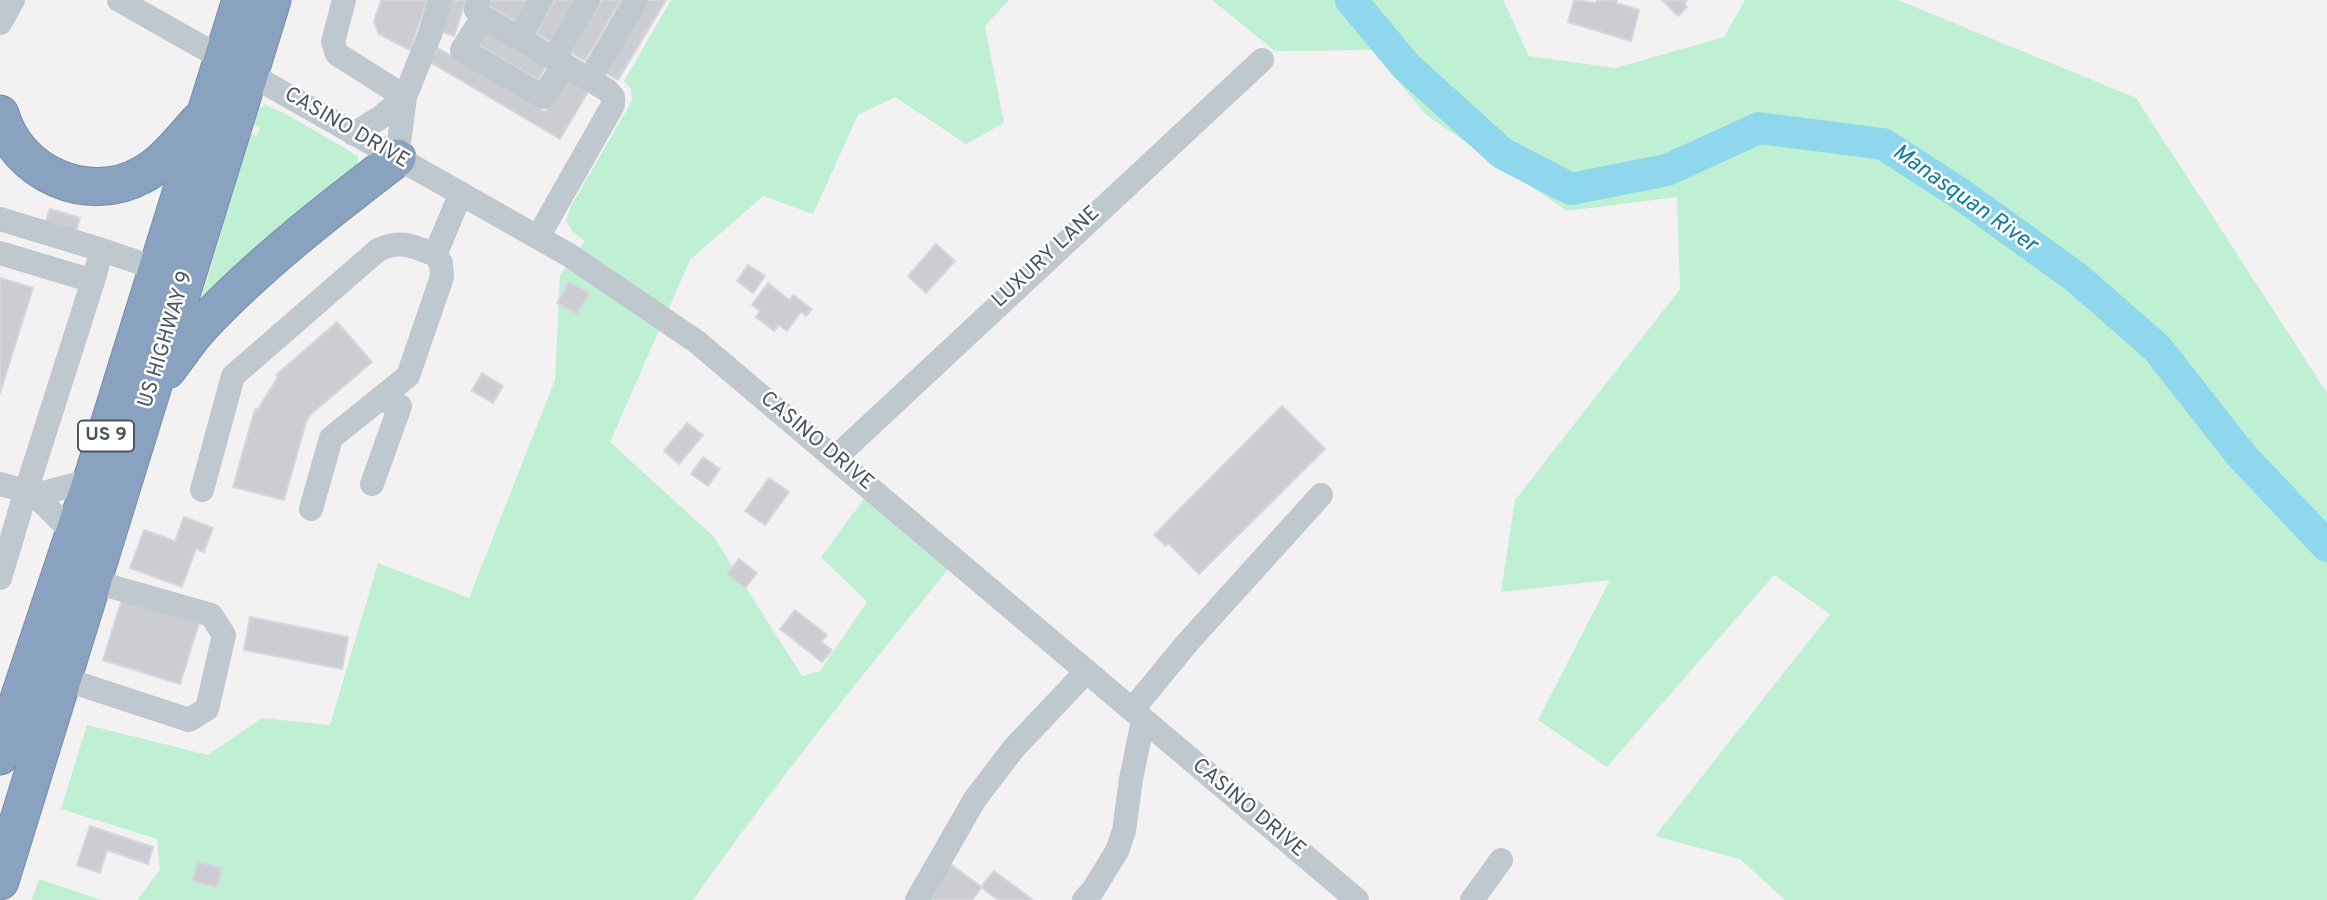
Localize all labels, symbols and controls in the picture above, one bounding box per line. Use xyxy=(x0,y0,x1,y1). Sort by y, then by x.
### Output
street label: CASINO DRIVE xyxy=(279,83,413,175)
water label: Manasquan River xyxy=(1886,140,2042,260)
street label: LUXURY LANE xyxy=(988,202,1106,314)
street label: US HIGHWAY 9 xyxy=(134,269,200,411)
street label: CASINO DRIVE xyxy=(754,387,878,497)
road number: US 9 xyxy=(78,420,134,452)
street label: CASINO DRIVE xyxy=(1186,754,1310,864)

